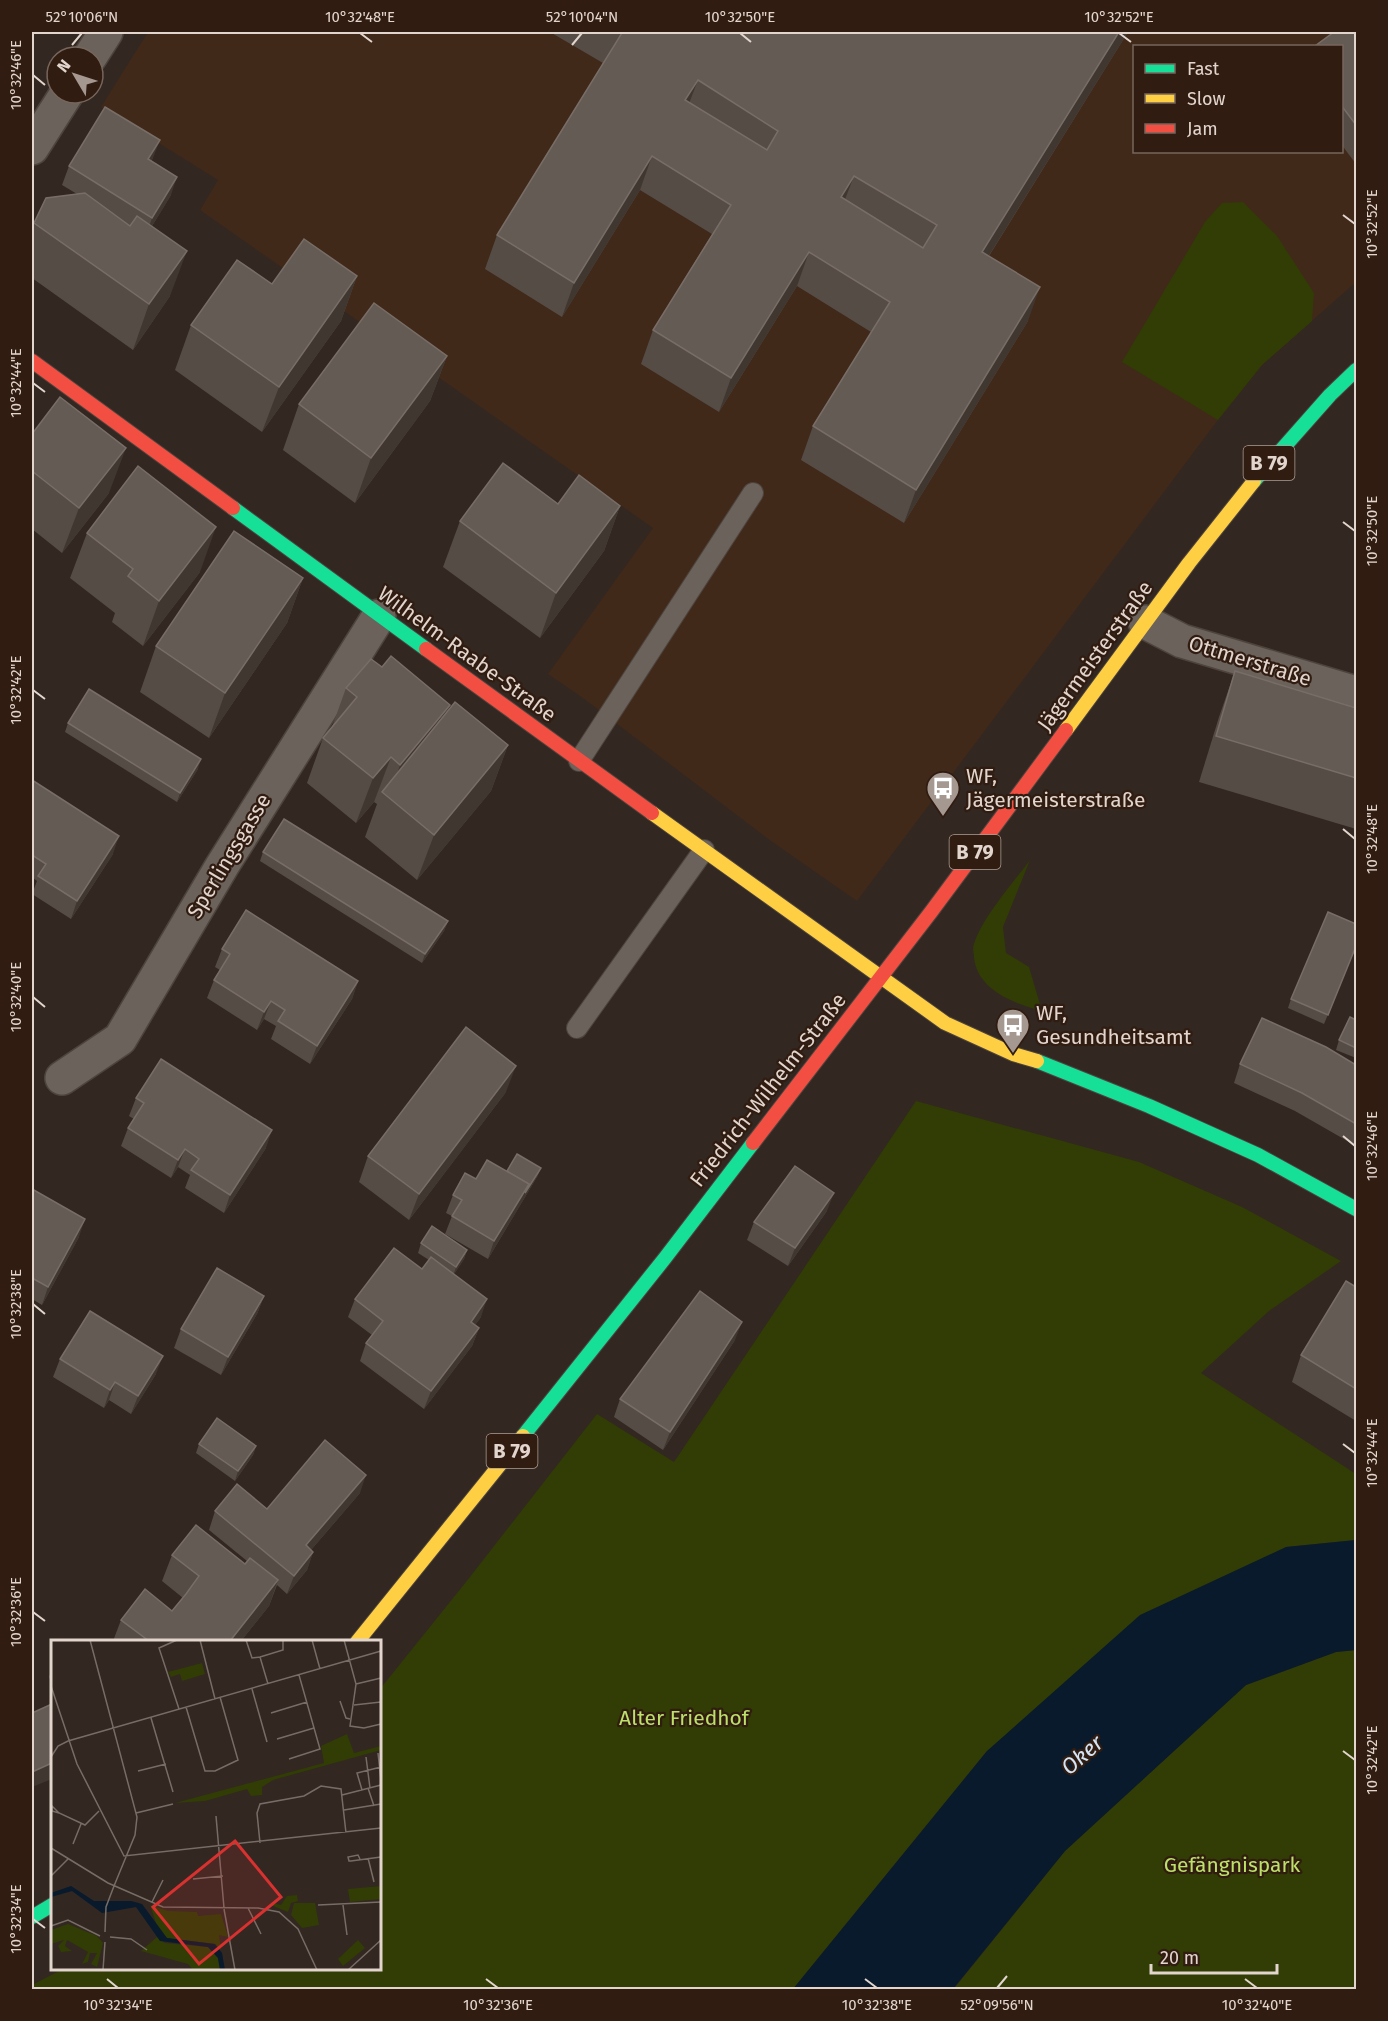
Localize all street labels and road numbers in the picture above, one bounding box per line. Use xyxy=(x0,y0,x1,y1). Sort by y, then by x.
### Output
road number: B 79 xyxy=(1244,446,1294,480)
street label: Jägermeisterstraße xyxy=(1032,576,1158,736)
street label: Wilhelm-Raabe-Straße xyxy=(373,581,561,727)
street label: Ottmerstraße xyxy=(1185,630,1315,692)
street label: Sperlingsgasse xyxy=(182,789,276,923)
road number: B 79 xyxy=(950,835,1000,869)
street label: Friedrich-Wilhelm-Straße xyxy=(684,988,852,1192)
road number: B 79 xyxy=(486,1434,538,1468)

